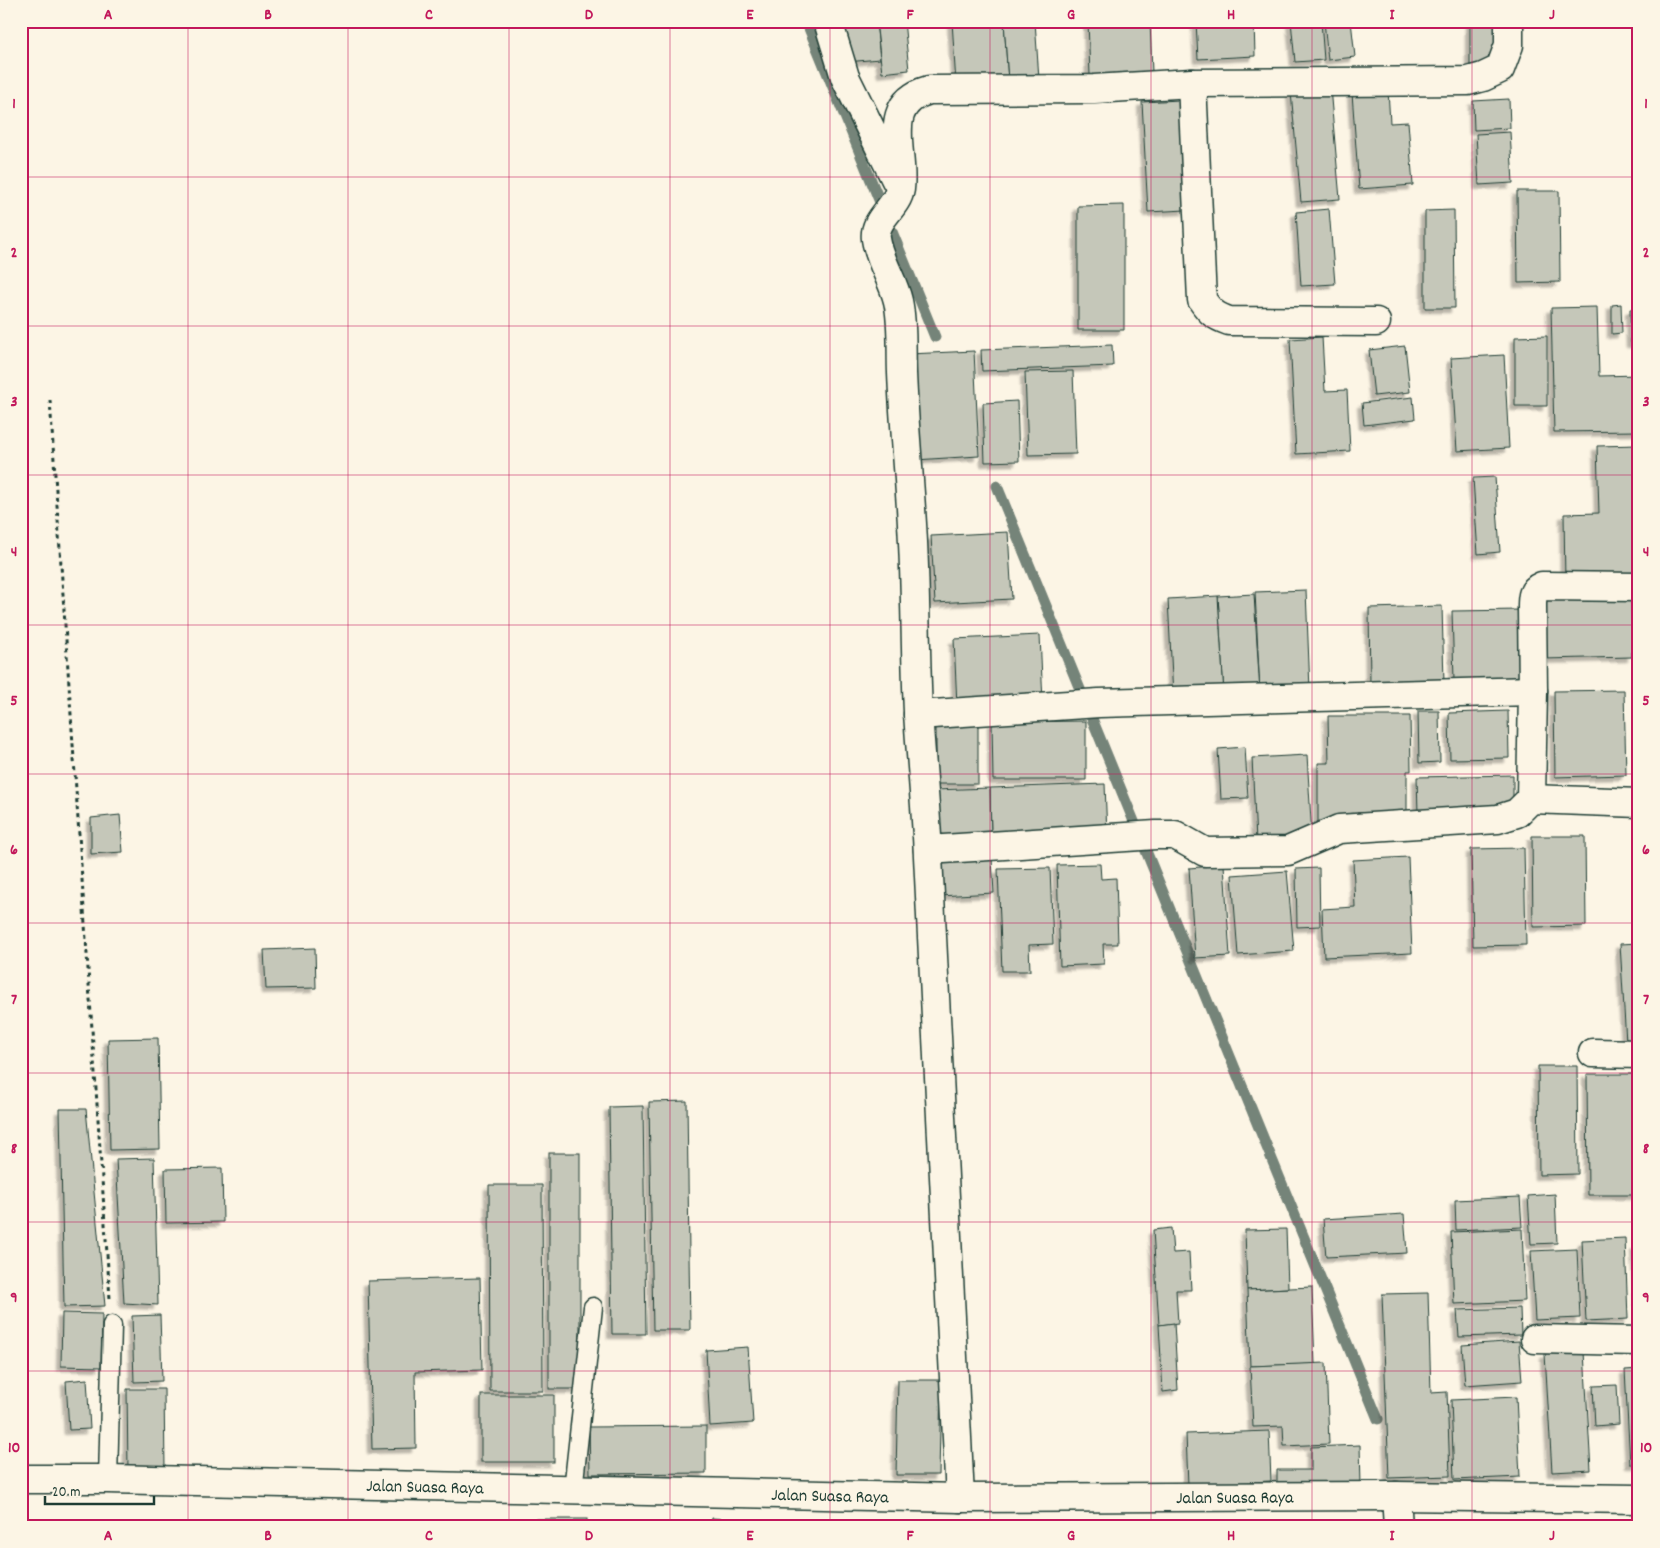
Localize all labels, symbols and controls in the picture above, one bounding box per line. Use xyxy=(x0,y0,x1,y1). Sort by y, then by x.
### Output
text: A xyxy=(104,4,113,27)
text: B xyxy=(264,4,272,27)
text: C xyxy=(425,4,433,27)
text: D xyxy=(585,4,594,27)
text: E xyxy=(746,4,754,27)
text: F xyxy=(906,4,914,27)
text: G xyxy=(1067,4,1075,27)
text: H xyxy=(1227,4,1235,27)
text: I xyxy=(1390,4,1396,27)
text: J xyxy=(1549,4,1555,27)
text: 1 xyxy=(12,93,16,116)
text: 1 xyxy=(1644,93,1648,116)
text: 2 xyxy=(11,242,18,265)
text: 2 xyxy=(1643,242,1650,265)
text: 3 xyxy=(10,391,18,414)
text: 3 xyxy=(1642,391,1650,414)
text: 4 xyxy=(11,541,17,564)
text: 4 xyxy=(1643,541,1649,564)
text: 5 xyxy=(10,690,18,713)
text: 5 xyxy=(1642,690,1650,713)
text: 6 xyxy=(10,839,18,862)
text: 6 xyxy=(1642,839,1650,862)
text: 7 xyxy=(11,989,17,1012)
text: 7 xyxy=(1643,989,1649,1012)
text: 8 xyxy=(11,1138,18,1161)
text: 8 xyxy=(1643,1138,1650,1161)
text: 9 xyxy=(10,1287,18,1310)
text: 9 xyxy=(1642,1287,1650,1310)
text: 10 xyxy=(8,1437,20,1460)
text: 10 xyxy=(1640,1437,1652,1460)
scale bar xyxy=(45,1473,154,1505)
street label: Jalan Suasa Raya xyxy=(366,1475,484,1502)
text: 20 m xyxy=(52,1482,80,1504)
street label: Jalan Suasa Raya xyxy=(771,1484,889,1511)
street label: Jalan Suasa Raya xyxy=(1176,1486,1294,1512)
text: A xyxy=(104,1525,113,1548)
text: B xyxy=(264,1525,272,1548)
text: C xyxy=(425,1525,433,1548)
text: D xyxy=(585,1525,594,1548)
text: E xyxy=(746,1525,754,1548)
text: F xyxy=(906,1525,914,1548)
text: G xyxy=(1067,1525,1075,1548)
text: H xyxy=(1227,1525,1235,1548)
text: I xyxy=(1390,1525,1396,1548)
text: J xyxy=(1549,1525,1555,1548)

